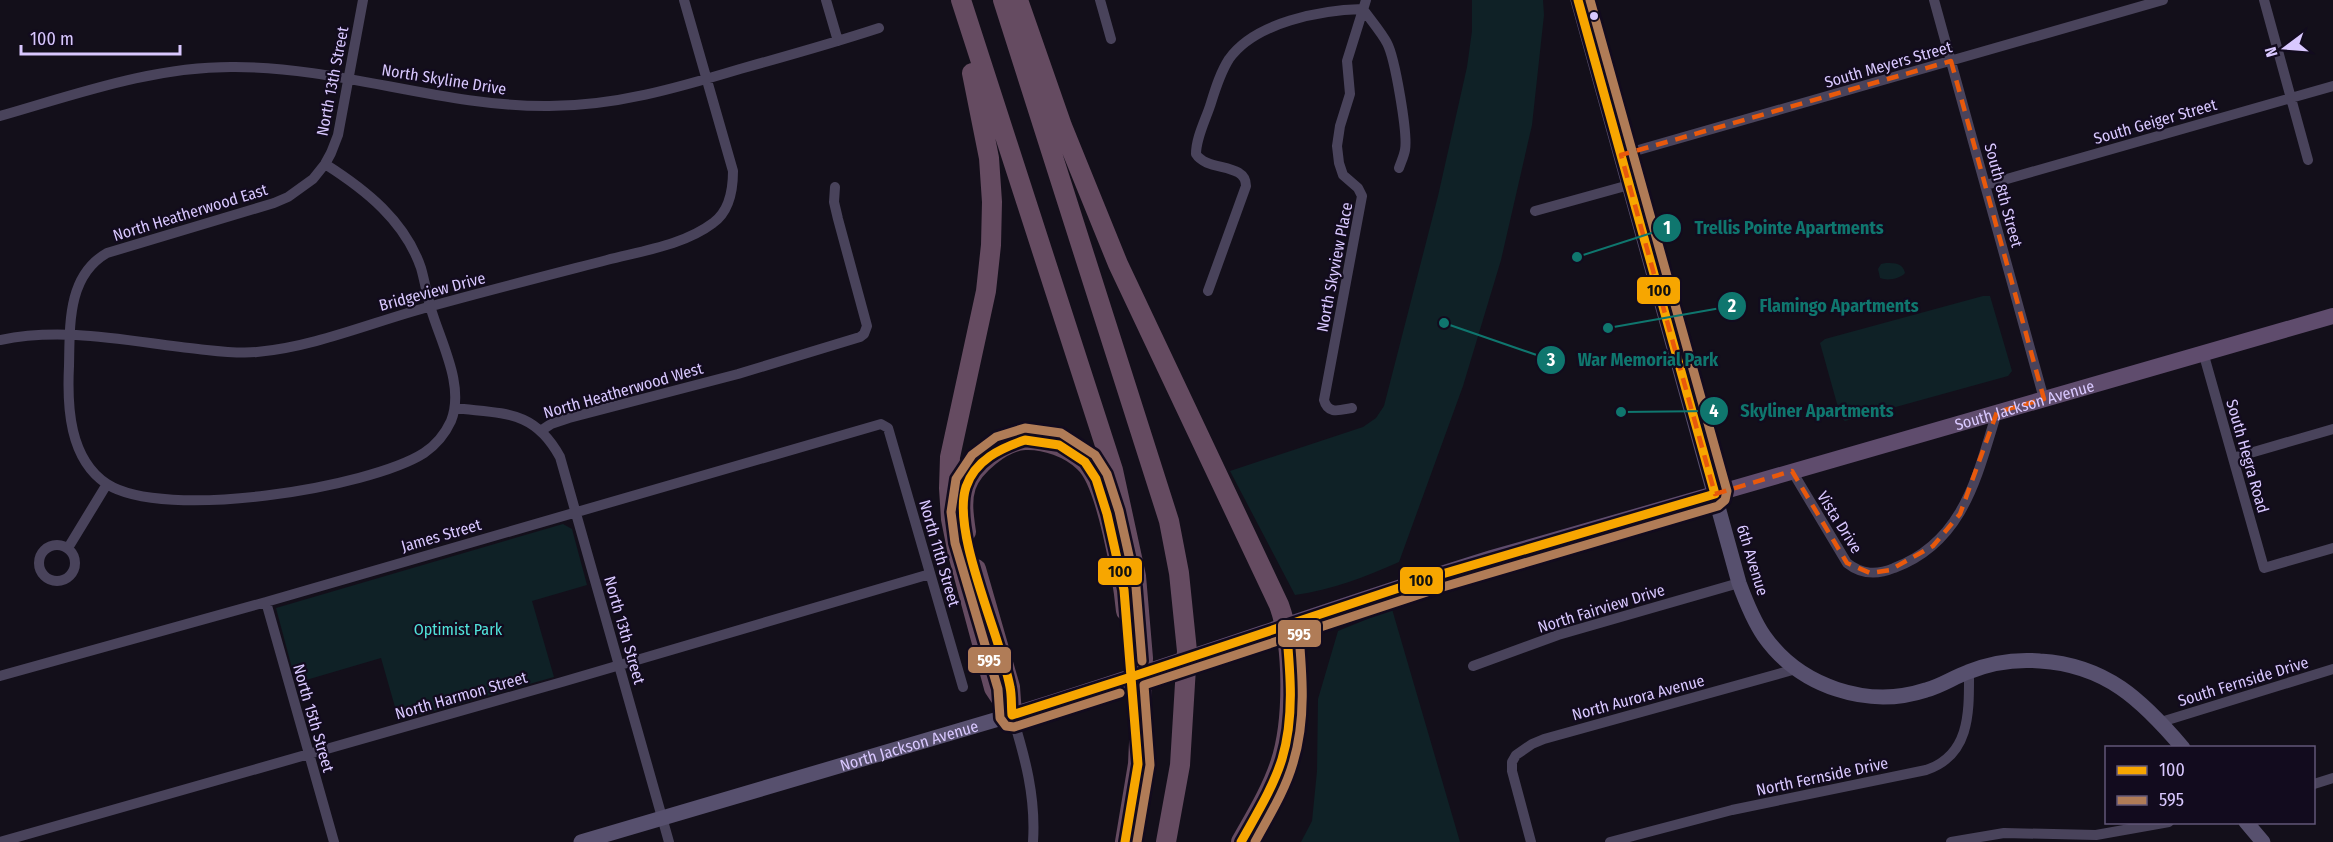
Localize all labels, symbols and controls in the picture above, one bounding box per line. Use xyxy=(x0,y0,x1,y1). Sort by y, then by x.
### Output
unlabelled marker xyxy=(1588,10,1600,22)
scale bar xyxy=(21,18,180,56)
north arrow xyxy=(2255,18,2315,78)
street label: North 13th Street xyxy=(313,24,353,138)
text: 100 m xyxy=(30,28,74,50)
street label: South Meyers Street xyxy=(1822,37,1955,92)
text: N xyxy=(2261,45,2282,59)
street label: North Skyline Drive xyxy=(380,60,508,99)
street label: South Geiger Street xyxy=(2091,95,2220,148)
street label: South 8th Street xyxy=(1981,141,2027,250)
street label: North Heatherwood East xyxy=(111,180,270,245)
street label: North Skyview Place xyxy=(1313,201,1356,334)
callout: Trellis Pointe Apartments xyxy=(1652,210,1896,246)
text: 1 xyxy=(1663,217,1671,239)
text: Trellis Pointe Apartments xyxy=(1694,217,1884,239)
street label: Bridgeview Drive xyxy=(377,268,487,315)
line badge: 100 xyxy=(1636,276,1681,305)
text: 100 xyxy=(1647,281,1671,300)
callout: Flamingo Apartments xyxy=(1717,288,1930,324)
text: 2 xyxy=(1727,295,1736,317)
text: Flamingo Apartments xyxy=(1759,295,1919,317)
callout: War Memorial Park xyxy=(1536,342,1730,378)
text: 3 xyxy=(1546,349,1556,371)
text: War Memorial Park xyxy=(1578,349,1719,371)
street label: North Heatherwood West xyxy=(541,358,706,422)
street label: South Jackson Avenue xyxy=(1953,376,2097,434)
callout: Skyliner Apartments xyxy=(1699,393,1906,429)
street label: South Hegra Road xyxy=(2222,397,2273,515)
text: 4 xyxy=(1709,400,1719,422)
text: Skyliner Apartments xyxy=(1740,400,1894,422)
street label: Vista Drive xyxy=(1813,488,1866,557)
street label: North 11th Street xyxy=(915,498,964,609)
street label: James Street xyxy=(399,515,484,556)
street label: 6th Avenue xyxy=(1733,522,1772,598)
line badge: 100 xyxy=(1097,557,1143,586)
text: 100 xyxy=(1108,562,1132,581)
line badge: 100 xyxy=(1399,566,1444,595)
text: 100 xyxy=(1409,571,1433,590)
street label: North 13th Street xyxy=(600,574,649,687)
street label: North Fairview Drive xyxy=(1535,580,1667,637)
line badge: 595 xyxy=(1277,619,1322,648)
park label: Optimist Park xyxy=(414,620,503,639)
text: 595 xyxy=(1287,625,1311,644)
line badge: 595 xyxy=(967,646,1012,674)
text: 595 xyxy=(977,651,1001,670)
street label: South Fernside Drive xyxy=(2176,653,2311,710)
street label: North 15th Street xyxy=(289,662,338,775)
street label: North Harmon Street xyxy=(393,667,530,723)
street label: North Aurora Avenue xyxy=(1570,671,1706,724)
street label: North Jackson Avenue xyxy=(838,716,981,775)
legend xyxy=(2105,746,2315,824)
street label: North Fernside Drive xyxy=(1754,753,1890,800)
text: 100 xyxy=(2159,759,2185,781)
text: 595 xyxy=(2159,789,2184,811)

